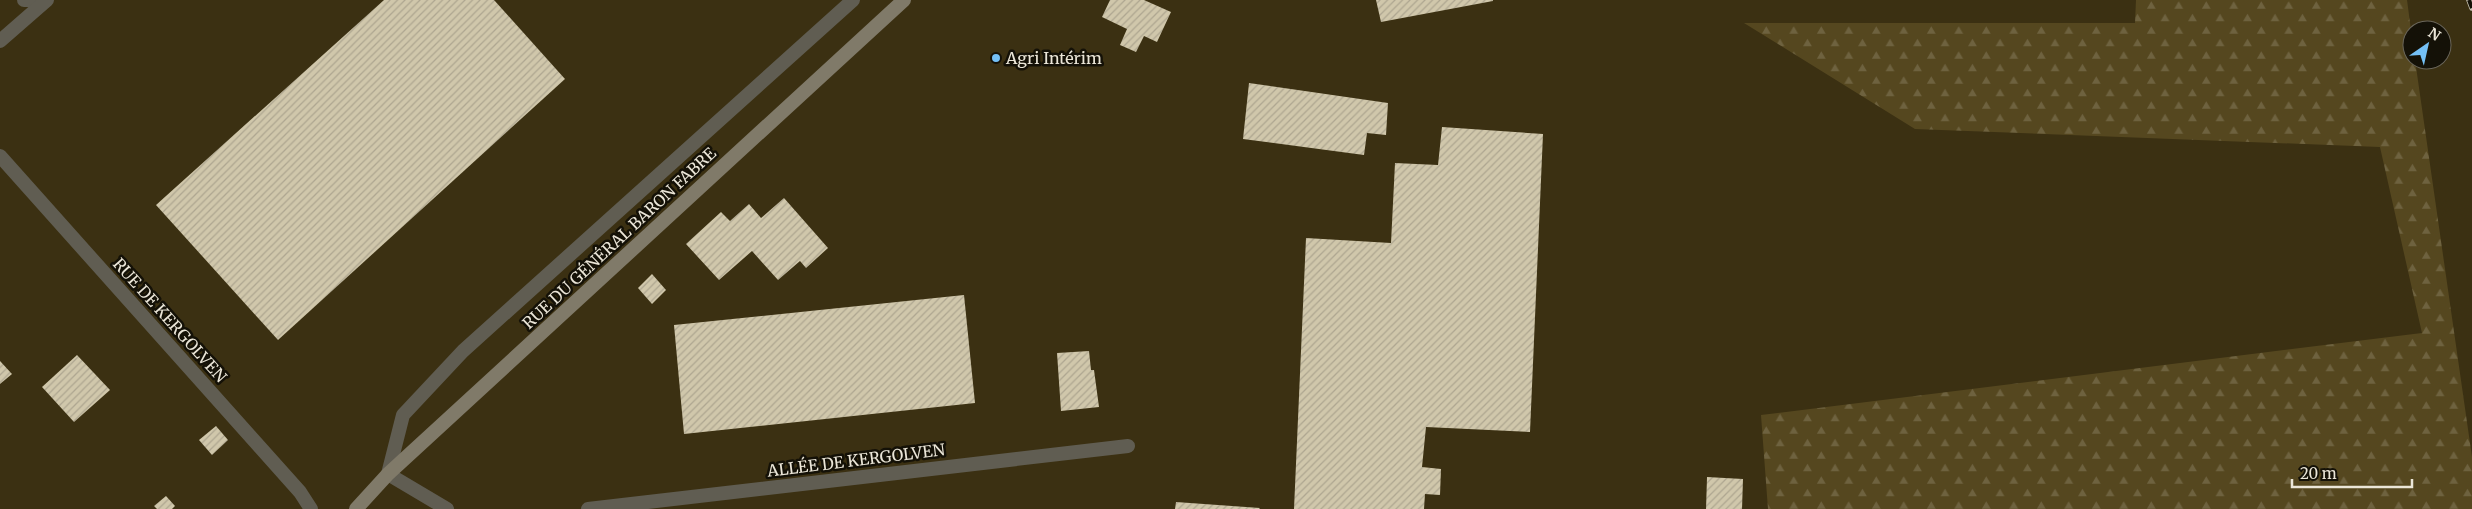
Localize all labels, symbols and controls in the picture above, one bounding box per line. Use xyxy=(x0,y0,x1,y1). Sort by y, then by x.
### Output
north arrow xyxy=(2402,20,2452,70)
text: N xyxy=(2425,24,2444,45)
place label: Agri Intérim xyxy=(1005,48,1102,68)
marker: Agri Intérim xyxy=(990,52,1002,64)
street label: RUE DU GÉNÉRAL BARON FABRE xyxy=(518,142,720,333)
street label: RUE DE KERGOLVEN xyxy=(109,254,231,387)
street label: ALLÉE DE KERGOLVEN xyxy=(765,439,947,481)
scale bar xyxy=(2292,456,2412,488)
text: 20 m xyxy=(2300,464,2337,483)

